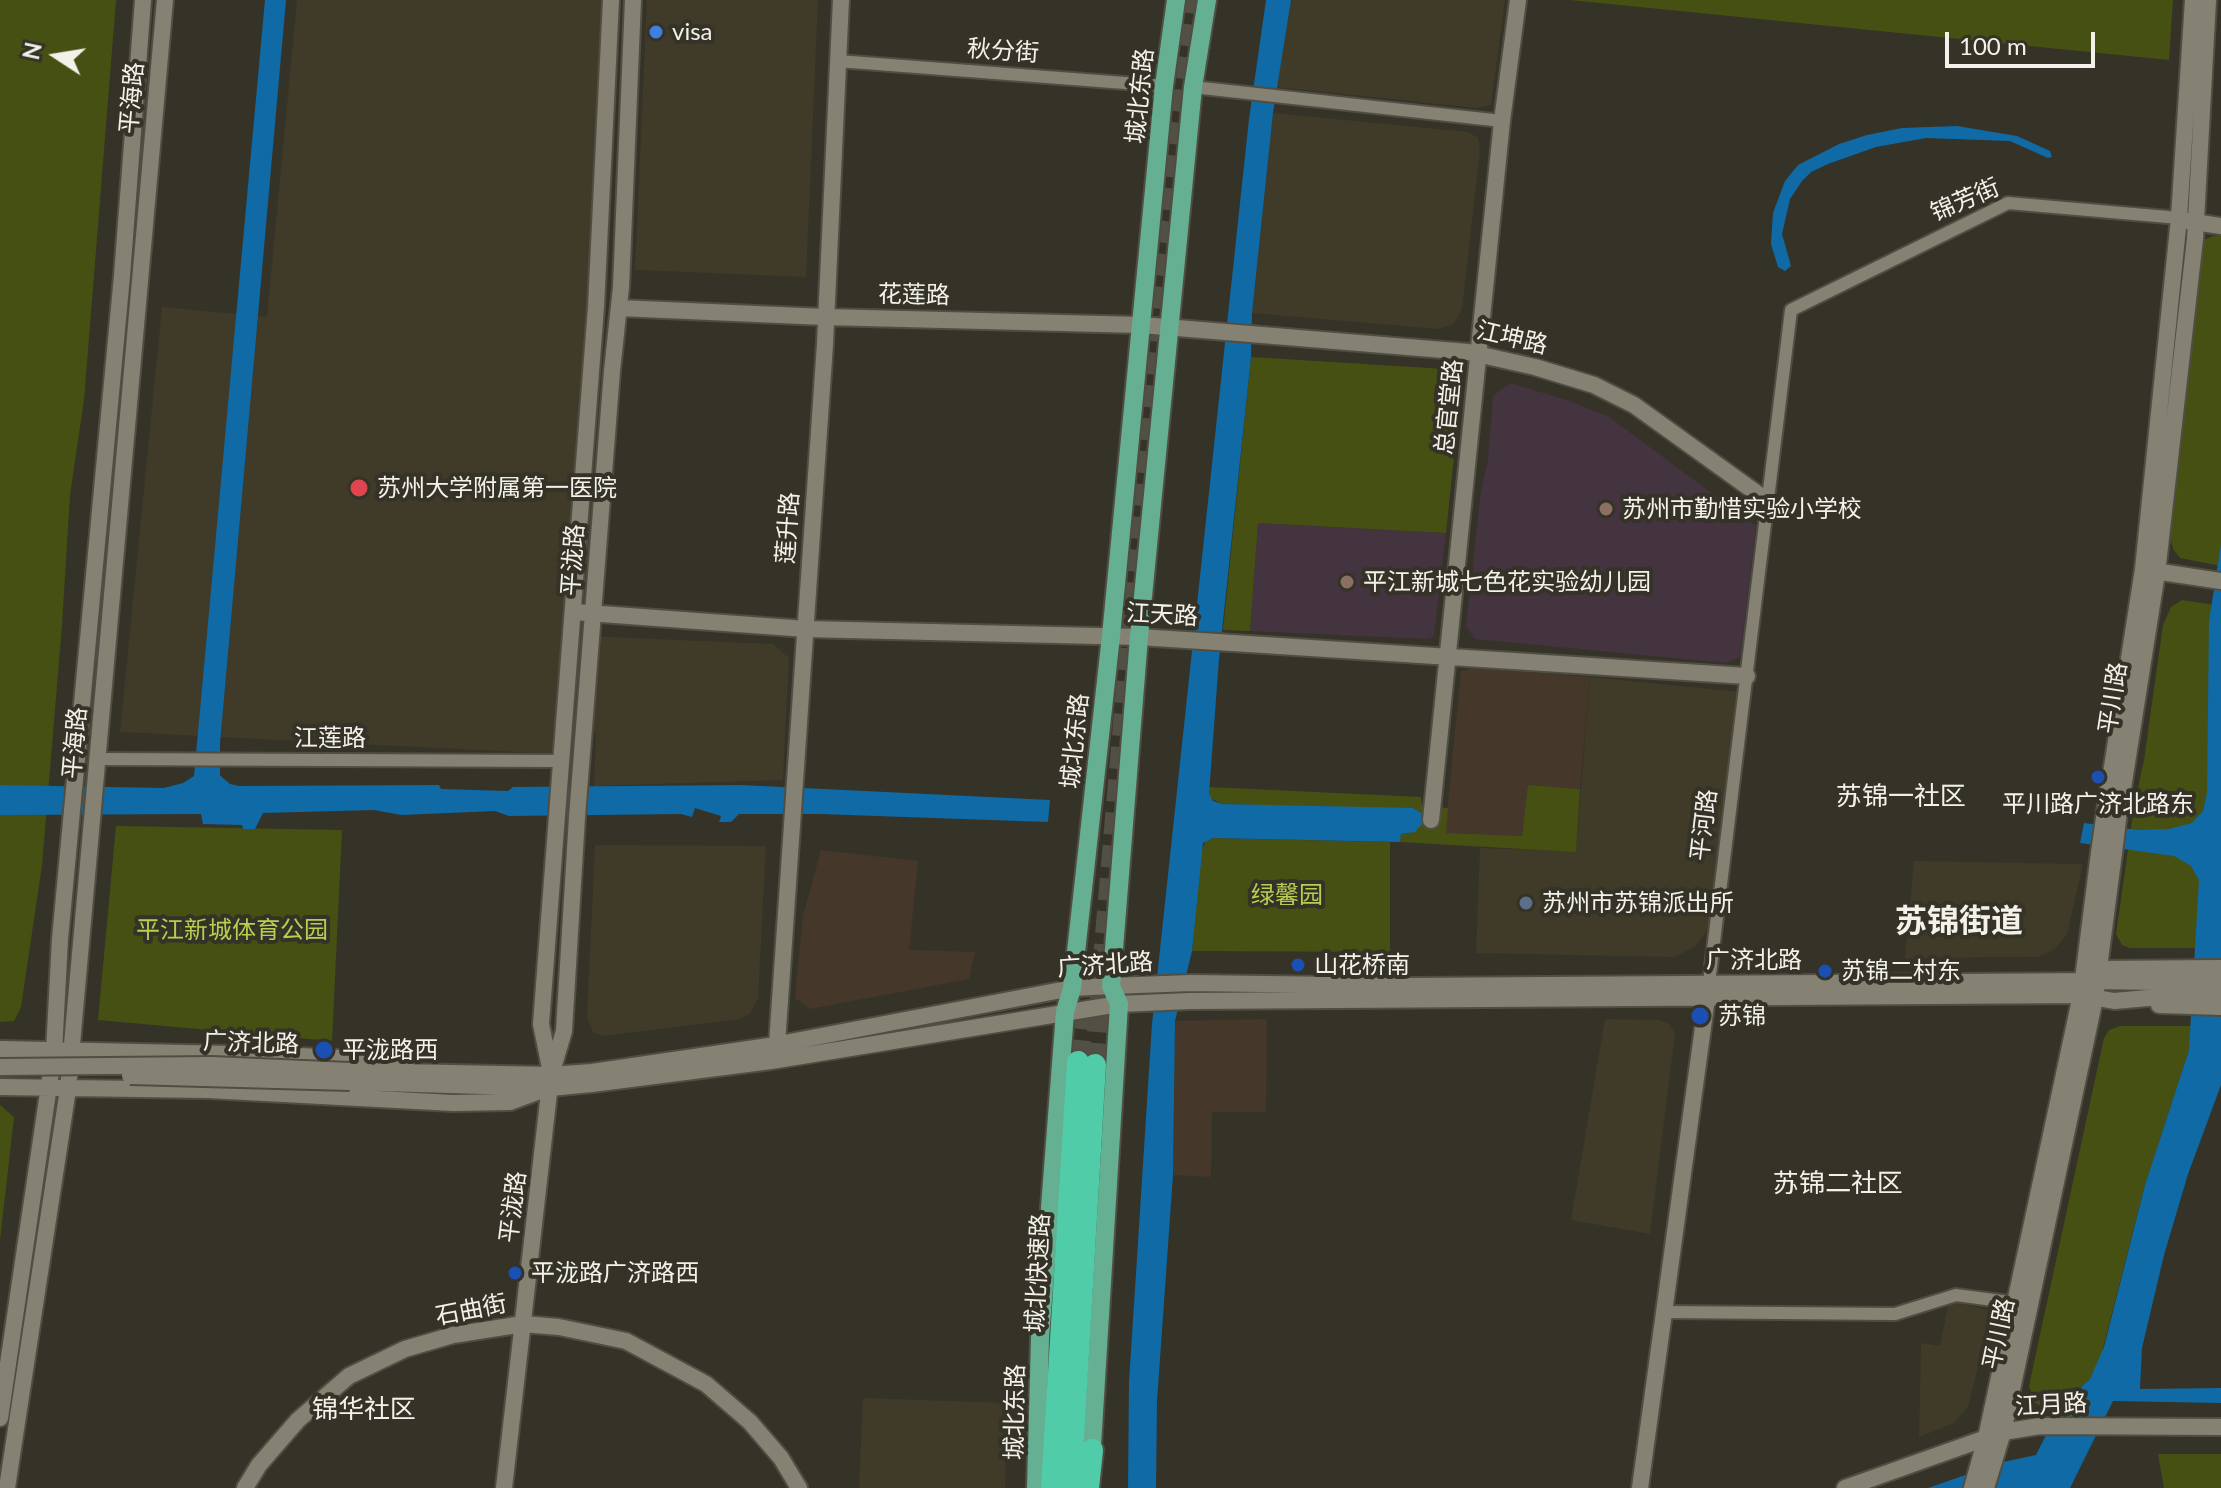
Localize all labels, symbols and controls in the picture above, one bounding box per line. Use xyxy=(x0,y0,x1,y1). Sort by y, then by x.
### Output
north arrow xyxy=(16,16,96,96)
scale bar xyxy=(1949,16,2099,66)
place label: visa xyxy=(672,18,712,46)
marker: visa xyxy=(647,23,665,41)
text: 100 m xyxy=(1959,31,2027,60)
street label: 秋分街 xyxy=(966,34,1040,68)
text: N xyxy=(17,40,47,62)
street label: 城北东路 xyxy=(1121,47,1159,145)
street label: 平海路 xyxy=(115,61,149,135)
street label: 锦芳街 xyxy=(1926,173,2004,227)
street label: 花莲路 xyxy=(878,280,950,310)
street label: 江坤路 xyxy=(1474,316,1550,360)
street label: 总官堂路 xyxy=(1430,358,1468,456)
place label: 苏州大学附属第一医院 xyxy=(377,474,617,502)
marker: 苏州大学附属第一医院 xyxy=(348,477,370,499)
street label: 莲升路 xyxy=(771,491,805,565)
place label: 苏州市勤惜实验小学校 xyxy=(1622,495,1862,523)
marker: 苏州市勤惜实验小学校 xyxy=(1597,500,1615,518)
street label: 平泷路 xyxy=(556,523,590,597)
place label: 平江新城七色花实验幼儿园 xyxy=(1363,568,1651,596)
marker: 平江新城七色花实验幼儿园 xyxy=(1338,573,1356,591)
street label: 江天路 xyxy=(1125,599,1199,631)
street label: 平川路 xyxy=(2093,660,2133,736)
street label: 城北东路 xyxy=(1056,692,1094,790)
street label: 平海路 xyxy=(58,706,92,780)
street label: 江莲路 xyxy=(294,724,366,752)
marker: 平川路广济北路东 xyxy=(2089,768,2107,786)
district label: 苏锦一社区 xyxy=(1836,781,1966,813)
street label: 平河路 xyxy=(1685,788,1723,862)
place label: 平川路广济北路东 xyxy=(2002,790,2194,818)
park label: 绿馨园 xyxy=(1251,881,1323,909)
place label: 苏州市苏锦派出所 xyxy=(1542,889,1734,917)
marker: 苏州市苏锦派出所 xyxy=(1517,894,1535,912)
district label: 苏锦街道 xyxy=(1895,903,2023,941)
park label: 平江新城体育公园 xyxy=(136,916,328,944)
street label: 广济北路 xyxy=(1706,946,1802,974)
street label: 广济北路 xyxy=(1056,947,1154,983)
place label: 山花桥南 xyxy=(1314,951,1410,979)
marker: 山花桥南 xyxy=(1289,956,1307,974)
place label: 苏锦二村东 xyxy=(1841,957,1961,985)
marker: 苏锦二村东 xyxy=(1816,962,1834,980)
place label: 苏锦 xyxy=(1718,1002,1766,1030)
marker: 苏锦 xyxy=(1689,1005,1711,1027)
street label: 广济北路 xyxy=(203,1027,299,1059)
place label: 平泷路西 xyxy=(342,1036,438,1064)
marker: 平泷路西 xyxy=(313,1039,335,1061)
district label: 苏锦二社区 xyxy=(1773,1168,1903,1200)
street label: 平泷路 xyxy=(494,1170,532,1244)
street label: 城北快速路 xyxy=(1020,1212,1056,1334)
place label: 平泷路广济路西 xyxy=(531,1259,699,1287)
marker: 平泷路广济路西 xyxy=(506,1264,524,1282)
street label: 石曲街 xyxy=(433,1289,509,1331)
street label: 平川路 xyxy=(1977,1296,2021,1372)
street label: 城北东路 xyxy=(1000,1364,1030,1460)
street label: 江月路 xyxy=(2014,1389,2088,1421)
district label: 锦华社区 xyxy=(312,1394,416,1426)

